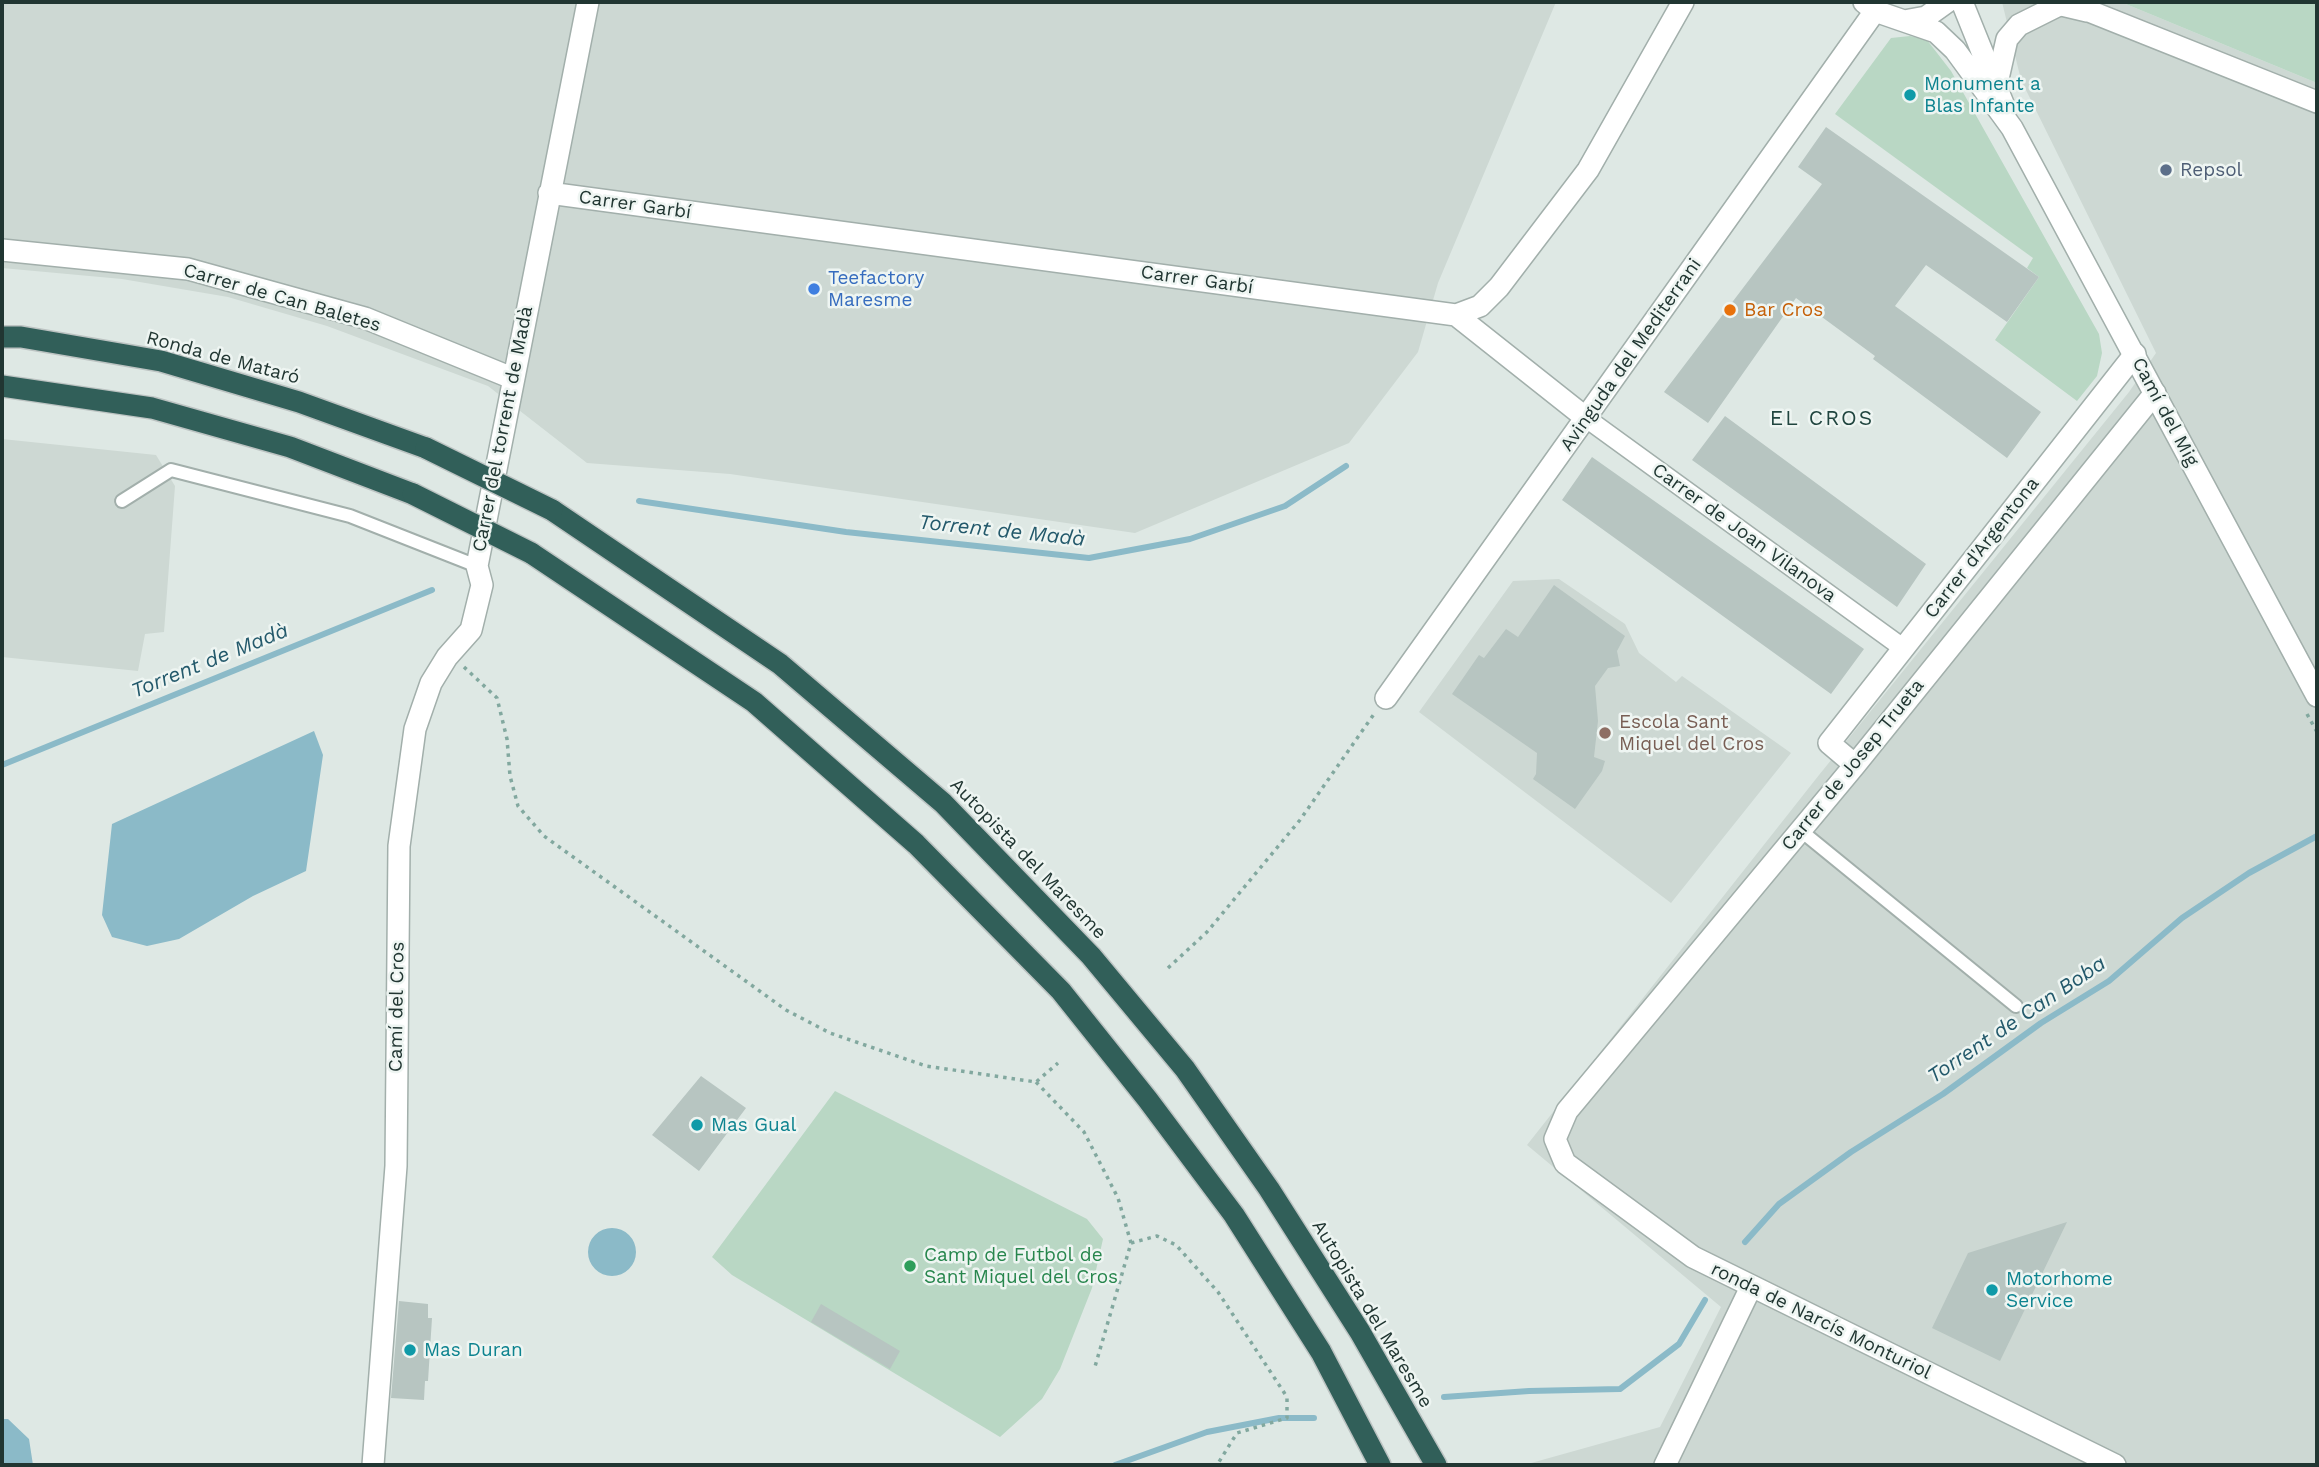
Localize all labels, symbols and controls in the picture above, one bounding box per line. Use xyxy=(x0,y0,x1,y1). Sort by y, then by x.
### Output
place label: Monument a Blas Infante xyxy=(1924,73,2041,117)
marker: Monument a Blas Infante xyxy=(1902,87,1918,103)
place label: Repsol xyxy=(2180,159,2242,181)
marker: Repsol xyxy=(2158,162,2174,178)
street label: Carrer Garbí xyxy=(577,186,693,224)
street label: Avinguda del Mediterrani xyxy=(1556,254,1706,456)
street label: Carrer de Can Baletes xyxy=(181,259,383,337)
street label: Carrer Garbí xyxy=(1139,261,1255,299)
place label: Teefactory Maresme xyxy=(828,267,924,311)
marker: Teefactory Maresme xyxy=(806,281,822,297)
place label: Bar Cros xyxy=(1744,299,1823,321)
marker: Bar Cros xyxy=(1722,302,1738,318)
street label: Carrer del torrent de Madà xyxy=(468,304,538,554)
street label: Ronda de Mataró xyxy=(144,327,302,389)
street label: Camí del Mig xyxy=(2127,354,2203,470)
district label: EL CROS xyxy=(1771,406,1873,432)
street label: Carrer de Joan Vilanova xyxy=(1647,459,1841,607)
street label: Carrer d'Argentona xyxy=(1920,473,2044,623)
water label: Torrent de Madà xyxy=(918,510,1086,552)
water label: Torrent de Madà xyxy=(128,618,292,704)
street label: Carrer de Josep Trueta xyxy=(1777,675,1929,855)
place label: Escola Sant Miquel del Cros xyxy=(1619,711,1764,755)
marker: Escola Sant Miquel del Cros xyxy=(1597,725,1613,741)
street label: Autopista del Maresme xyxy=(945,774,1111,944)
street label: Camí del Cros xyxy=(384,942,410,1072)
water label: Torrent de Can Boba xyxy=(1923,951,2111,1089)
place label: Mas Gual xyxy=(711,1114,796,1136)
marker: Mas Gual xyxy=(689,1117,705,1133)
street label: Autopista del Maresme xyxy=(1307,1216,1437,1412)
place label: Camp de Futbol de Sant Miquel del Cros xyxy=(924,1244,1118,1288)
marker: Camp de Futbol de Sant Miquel del Cros xyxy=(902,1258,918,1274)
street label: ronda de Narcís Monturiol xyxy=(1707,1258,1935,1384)
place label: Motorhome Service xyxy=(2006,1268,2113,1312)
marker: Motorhome Service xyxy=(1984,1282,2000,1298)
place label: Mas Duran xyxy=(424,1339,523,1361)
marker: Mas Duran xyxy=(402,1342,418,1358)

